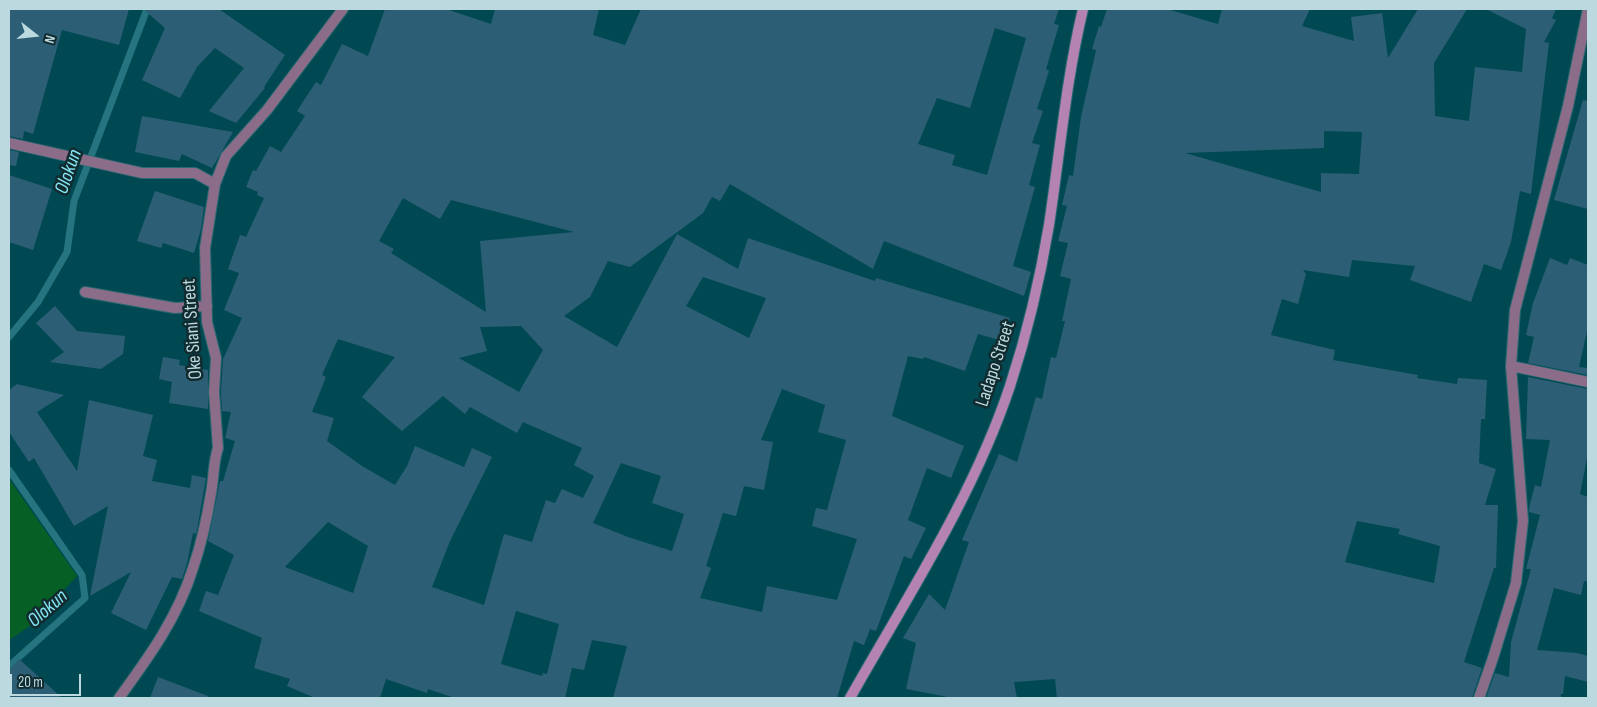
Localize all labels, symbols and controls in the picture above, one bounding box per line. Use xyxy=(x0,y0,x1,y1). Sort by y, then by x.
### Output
north arrow xyxy=(10,10,60,60)
text: N xyxy=(41,33,59,45)
water label: Olokun xyxy=(50,147,88,197)
street label: Oke Siani Street xyxy=(178,278,208,380)
street label: Ladapo Street xyxy=(971,318,1021,410)
water label: Olokun xyxy=(23,585,73,633)
scale bar xyxy=(12,664,84,696)
text: 20 m xyxy=(18,673,43,692)

